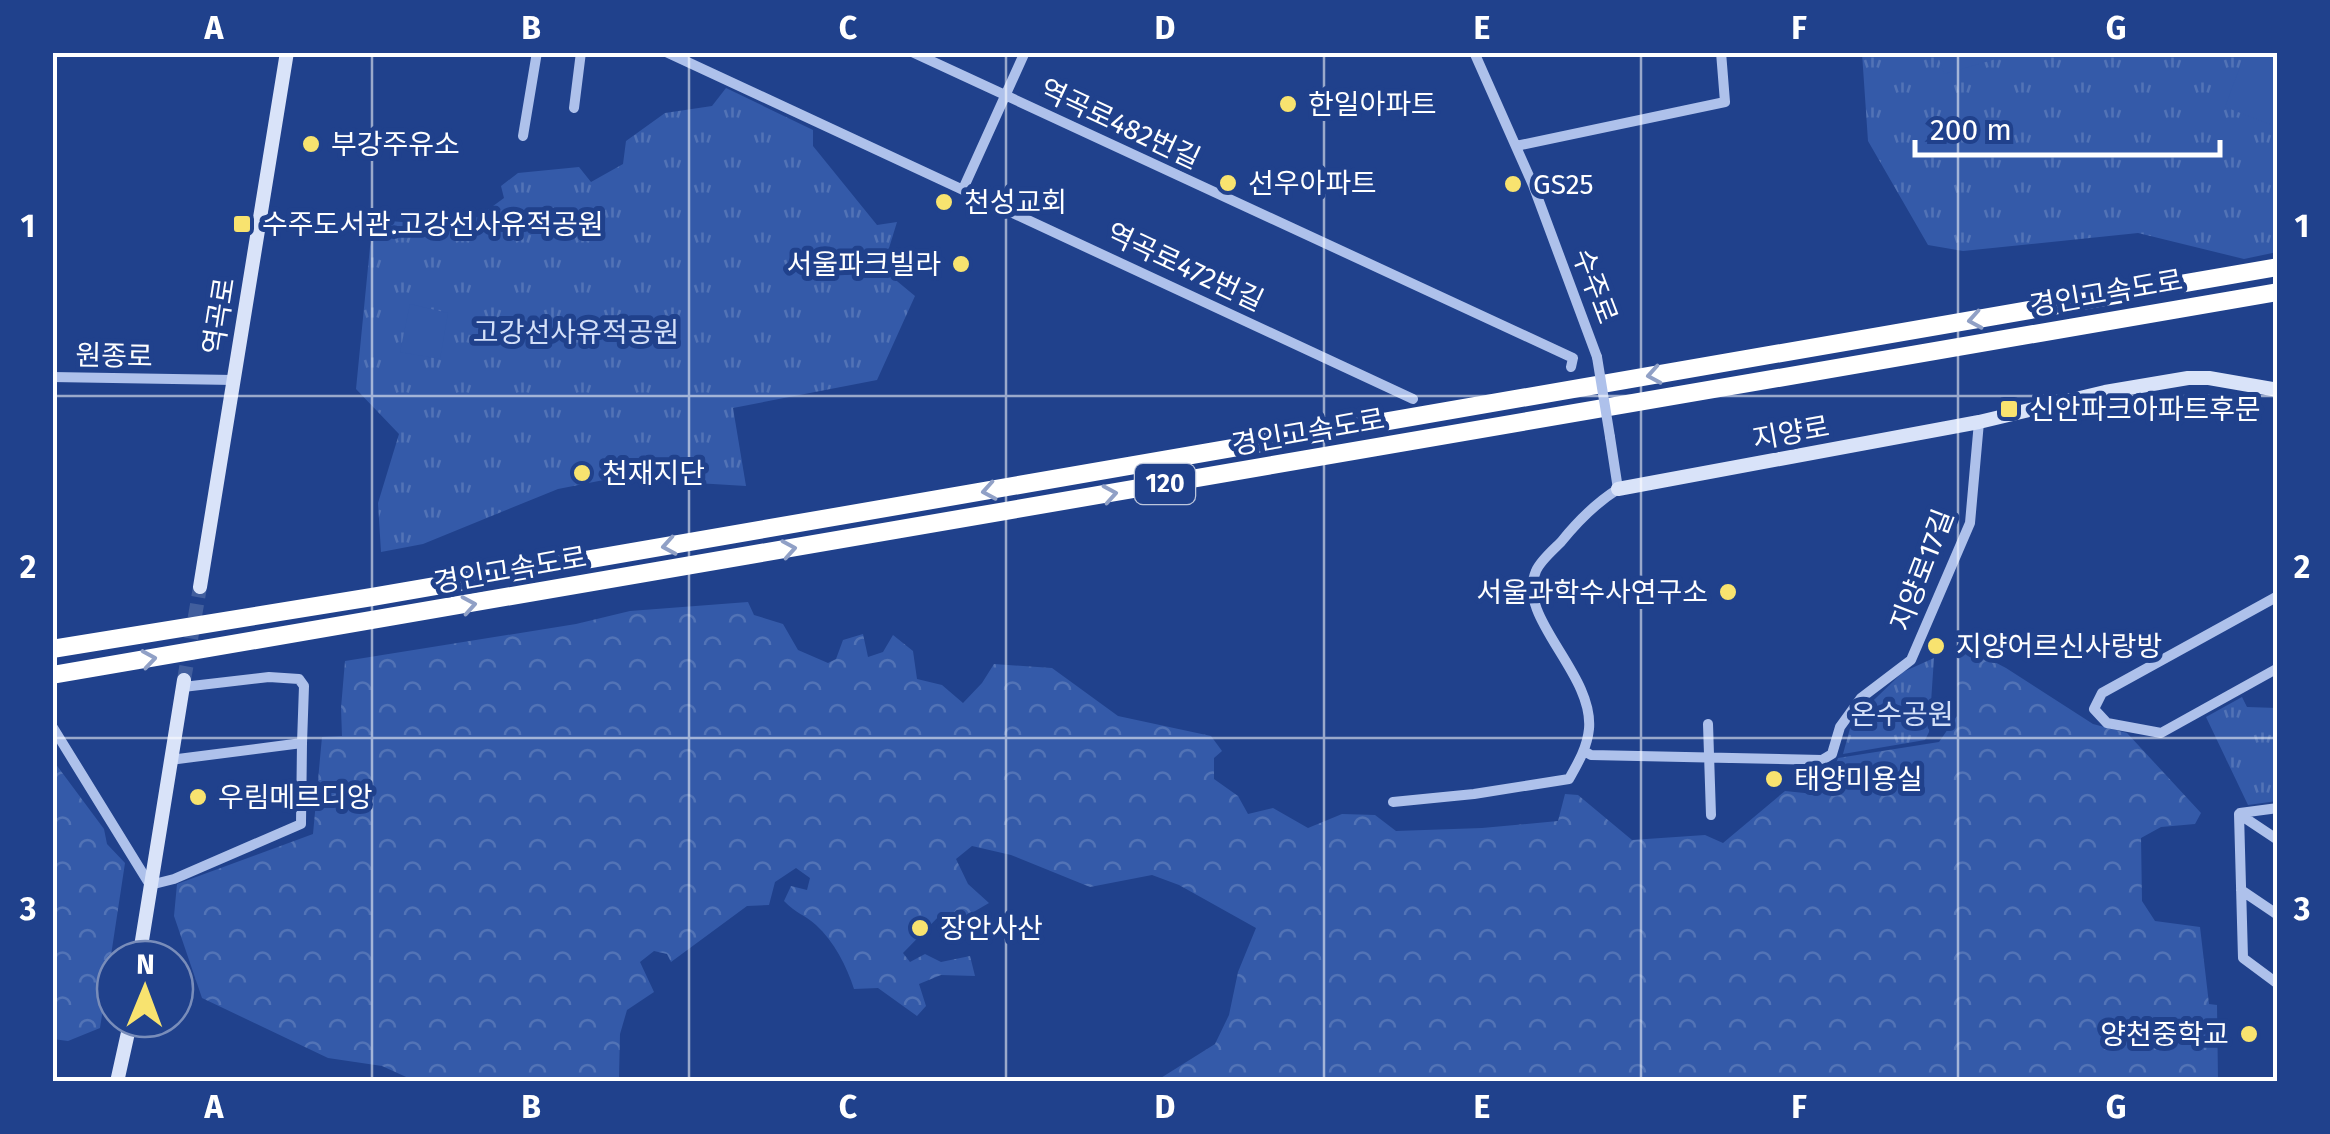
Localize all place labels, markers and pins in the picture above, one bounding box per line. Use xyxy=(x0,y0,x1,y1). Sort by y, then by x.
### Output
place label: 한일아파트 xyxy=(1308,88,1437,121)
marker: 한일아파트 xyxy=(1277,93,1299,115)
place label: 부강주유소 xyxy=(331,128,460,161)
marker: 부강주유소 xyxy=(300,133,322,155)
place label: 선우아파트 xyxy=(1248,167,1377,200)
place label: GS25 xyxy=(1533,168,1594,201)
marker: 선우아파트 xyxy=(1217,172,1239,194)
marker: GS25 xyxy=(1502,173,1524,195)
place label: 천성교회 xyxy=(964,186,1067,219)
marker: 천성교회 xyxy=(933,191,955,213)
place label: 수주도서관.고강선사유적공원 xyxy=(262,208,604,241)
marker: 수주도서관.고강선사유적공원 xyxy=(231,213,253,235)
place label: 서울파크빌라 xyxy=(786,248,941,281)
marker: 서울파크빌라 xyxy=(950,253,972,275)
place label: 신안파크아파트후문 xyxy=(2029,393,2261,426)
marker: 신안파크아파트후문 xyxy=(1998,398,2020,420)
place label: 천재지단 xyxy=(602,457,705,490)
marker: 천재지단 xyxy=(571,462,593,484)
place label: 서울과학수사연구소 xyxy=(1476,576,1708,609)
marker: 서울과학수사연구소 xyxy=(1717,581,1739,603)
place label: 지양어르신사랑방 xyxy=(1956,630,2162,663)
marker: 지양어르신사랑방 xyxy=(1925,635,1947,657)
place label: 태양미용실 xyxy=(1794,763,1923,796)
marker: 태양미용실 xyxy=(1763,768,1785,790)
place label: 우림메르디앙 xyxy=(218,781,373,814)
marker: 우림메르디앙 xyxy=(187,786,209,808)
place label: 장안사산 xyxy=(940,912,1043,945)
marker: 장안사산 xyxy=(909,917,931,939)
place label: 양천중학교 xyxy=(2100,1018,2229,1051)
marker: 양천중학교 xyxy=(2238,1023,2260,1045)

